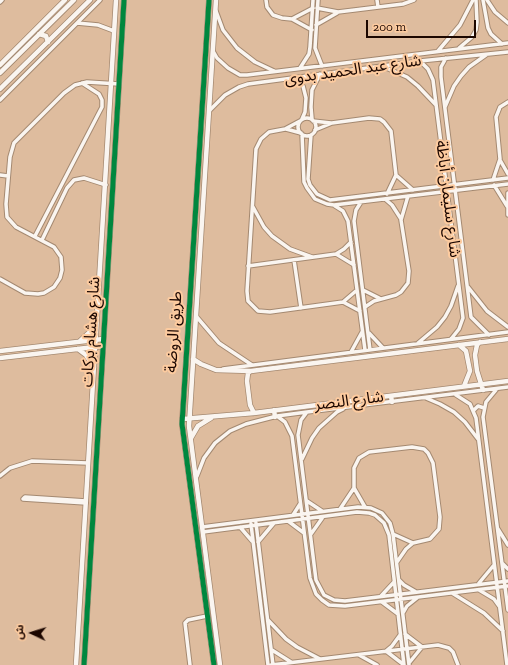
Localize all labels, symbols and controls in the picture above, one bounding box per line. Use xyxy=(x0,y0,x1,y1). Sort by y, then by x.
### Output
scale bar xyxy=(368,12,478,38)
text: 200 m xyxy=(373,20,406,34)
street label: شارع عبد الحميد بدوى xyxy=(283,51,423,89)
street label: شارع سليمان أباظة xyxy=(431,139,465,259)
street label: شارع هشام بركات xyxy=(78,276,104,388)
street label: طريق الروضة xyxy=(162,291,186,373)
street label: شارع النصر xyxy=(313,387,385,415)
north arrow xyxy=(12,613,52,653)
text: ش xyxy=(13,624,27,640)

